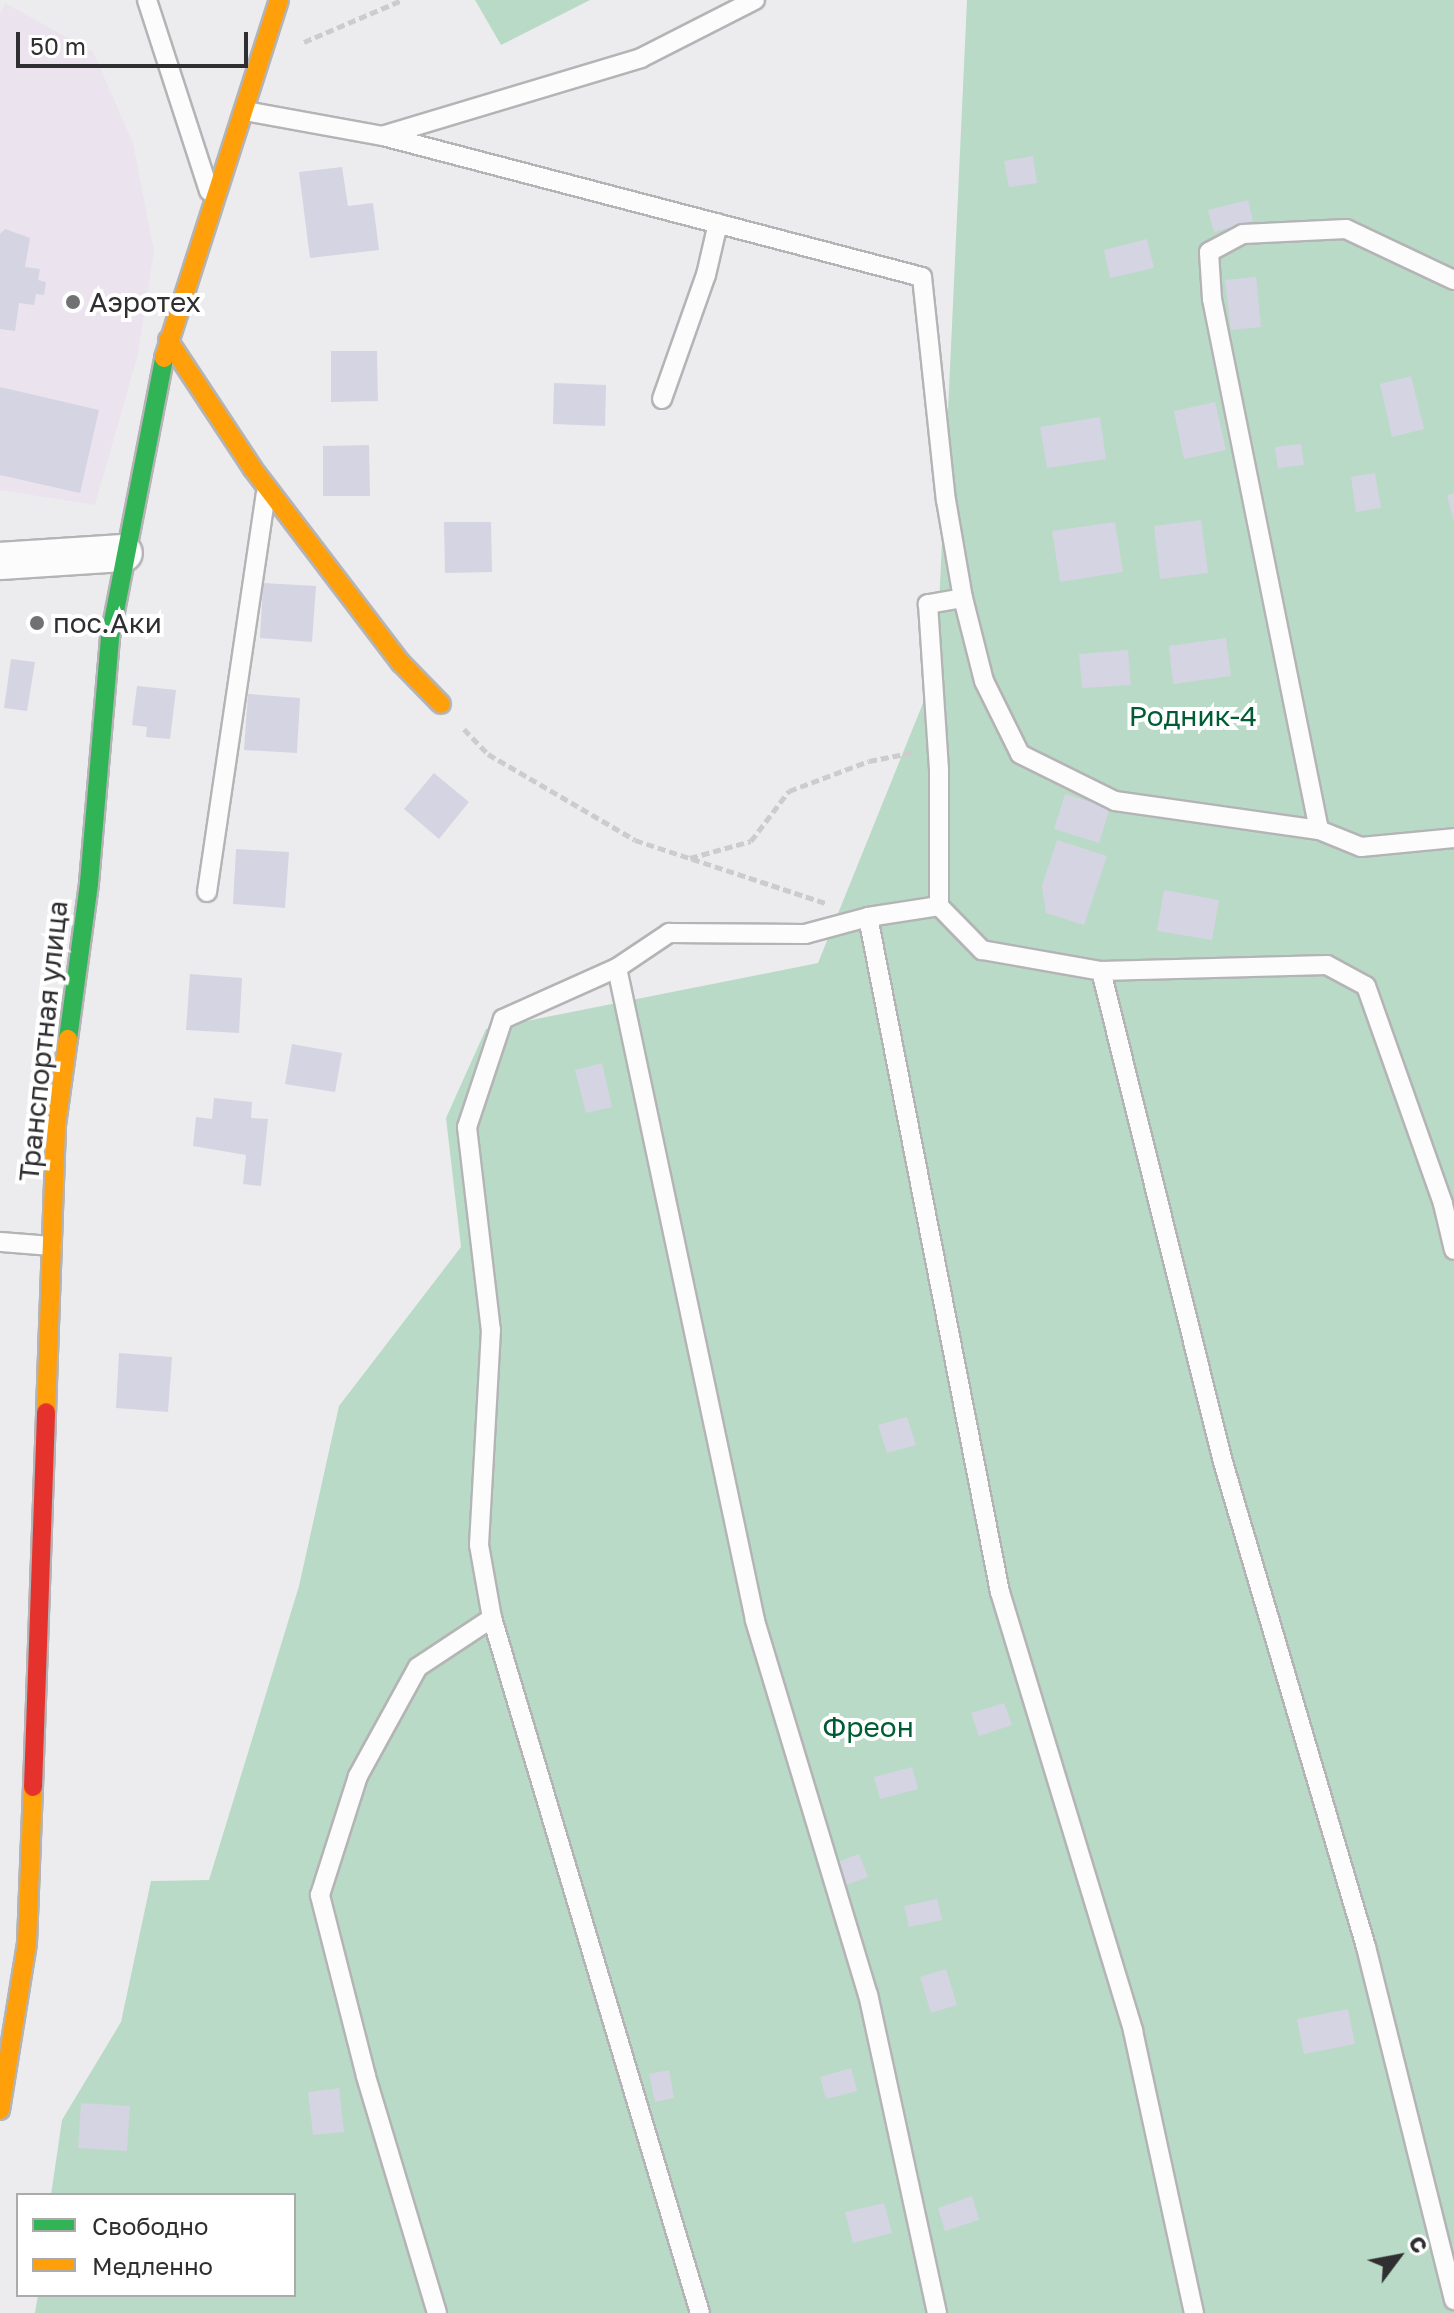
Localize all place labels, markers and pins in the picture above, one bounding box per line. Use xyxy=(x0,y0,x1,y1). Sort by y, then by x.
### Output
place label: Аэротех xyxy=(89,285,201,319)
marker: Аэротех xyxy=(64,293,82,311)
place label: пос.Аки xyxy=(53,606,162,640)
marker: пос.Аки xyxy=(28,614,46,632)

